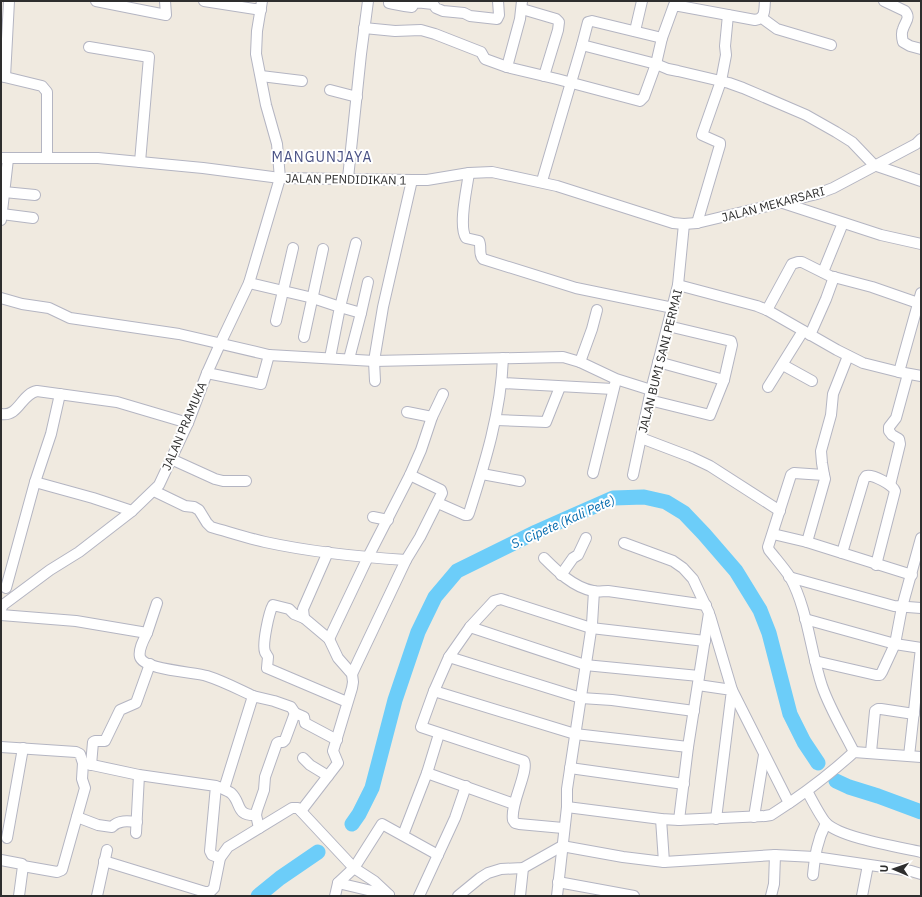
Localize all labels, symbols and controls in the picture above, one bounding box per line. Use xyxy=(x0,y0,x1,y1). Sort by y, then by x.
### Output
district label: MANGUNJAYA xyxy=(271,148,373,166)
street label: JALAN PENDIDIKAN 1 xyxy=(285,170,407,188)
street label: JALAN MEKARSARI xyxy=(720,183,826,225)
street label: JALAN BUMI SANI PERMAI xyxy=(635,288,685,434)
street label: JALAN PRAMUKA xyxy=(159,379,210,473)
water label: S. Cipete (Kali Pete) xyxy=(509,492,617,552)
north arrow xyxy=(874,849,914,889)
text: U xyxy=(877,865,891,873)

